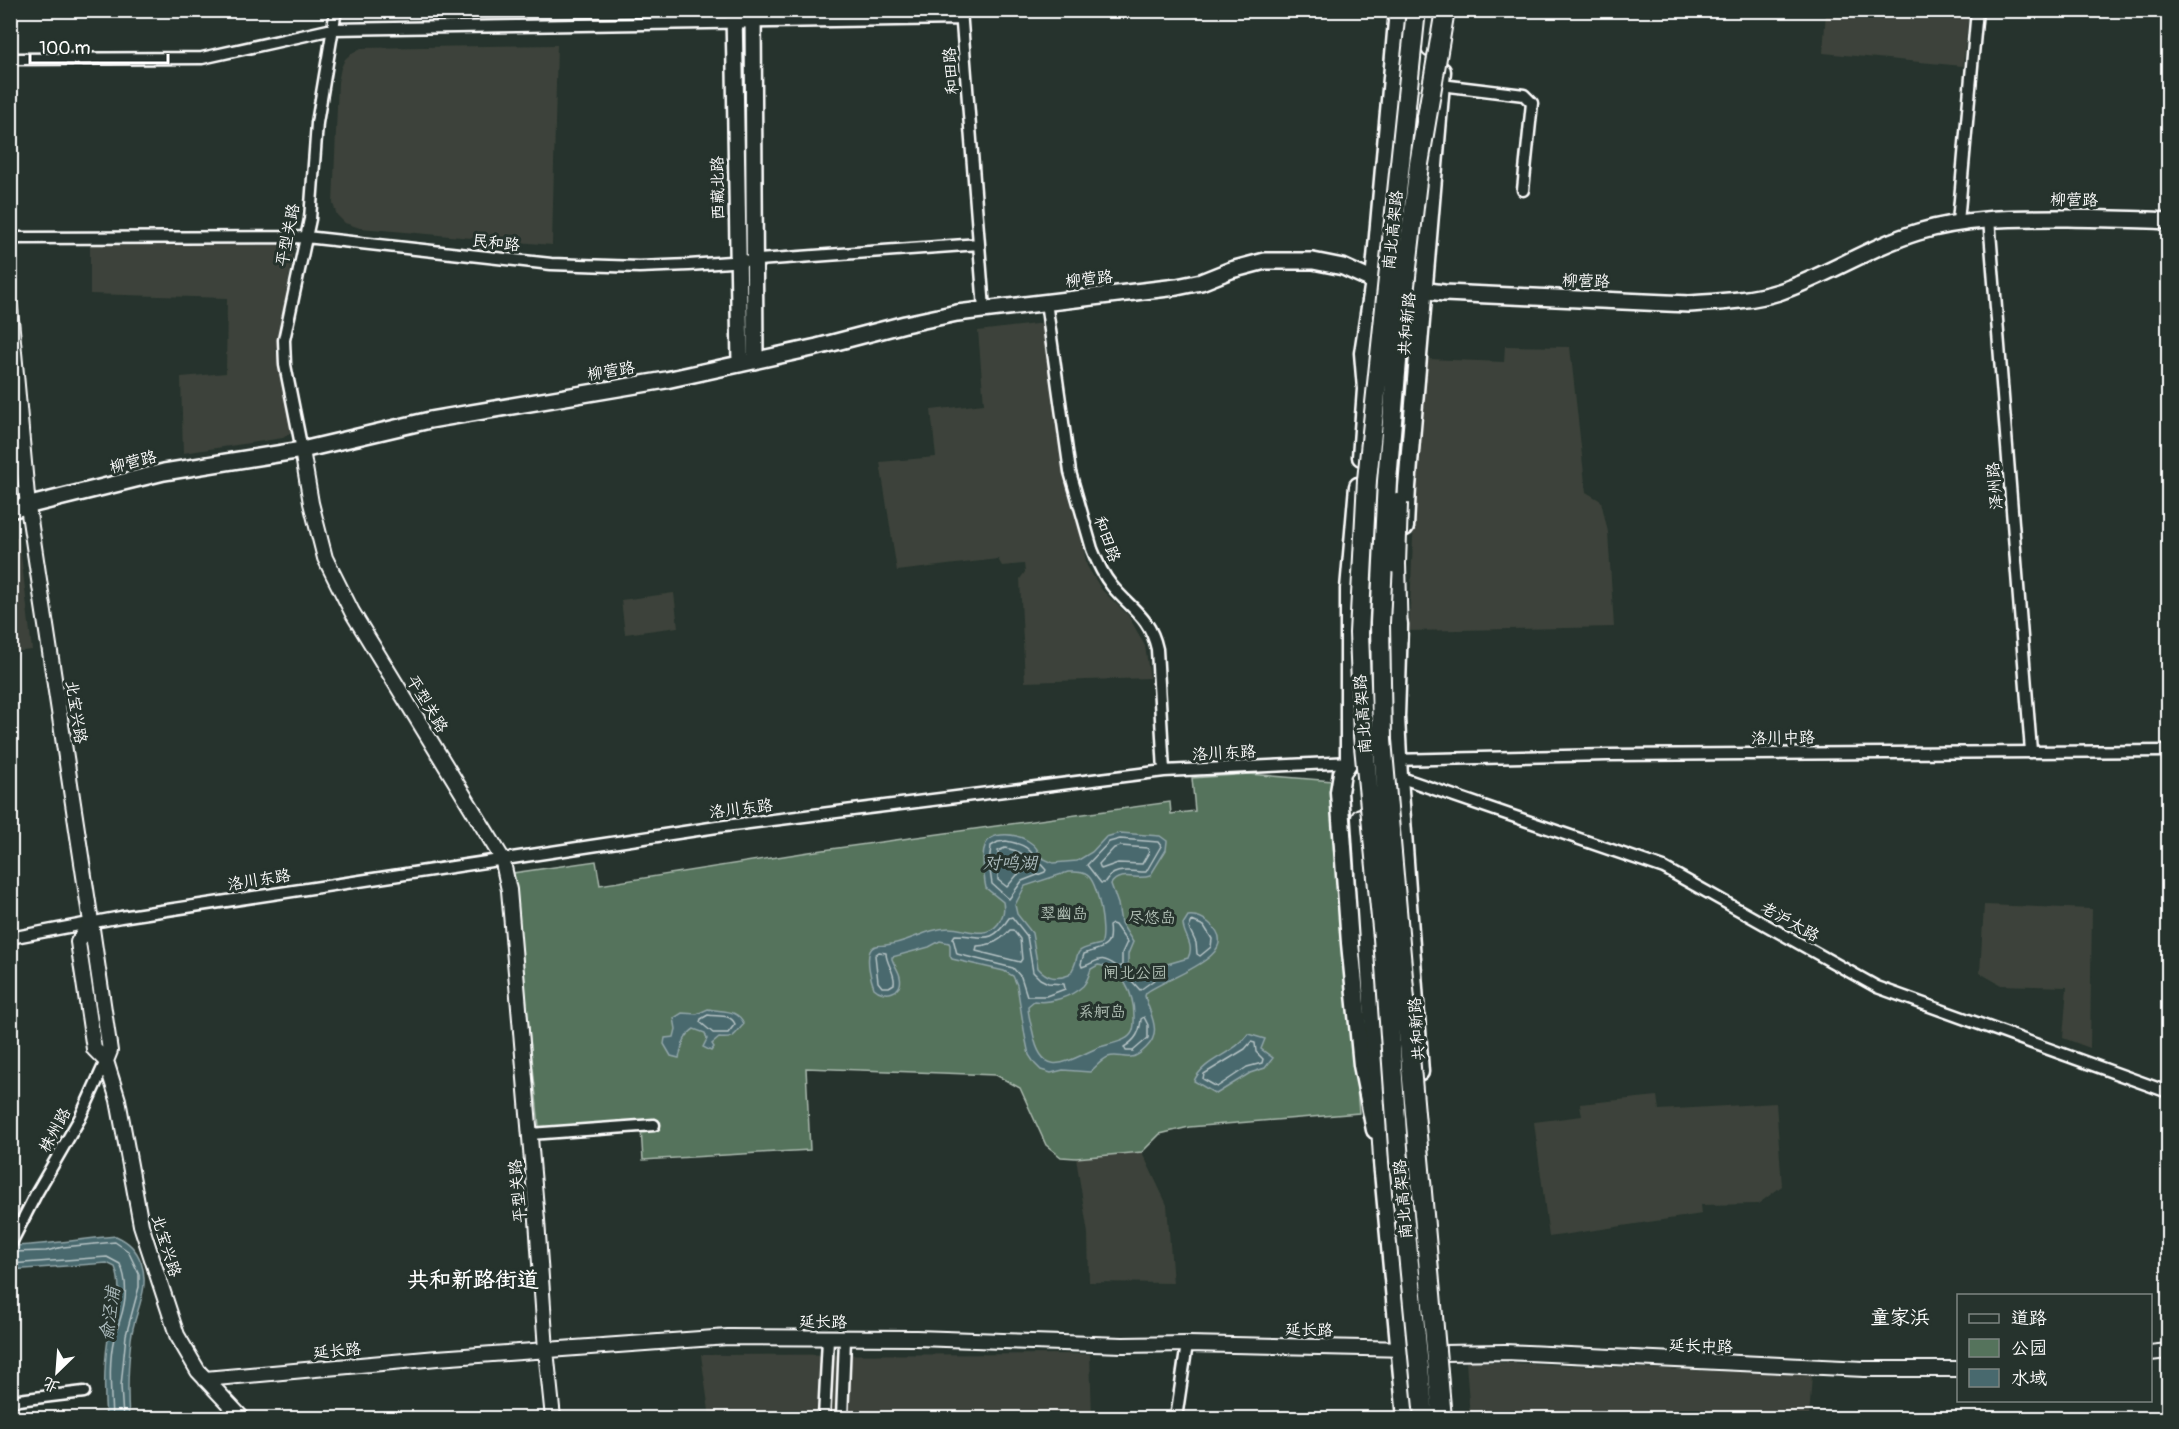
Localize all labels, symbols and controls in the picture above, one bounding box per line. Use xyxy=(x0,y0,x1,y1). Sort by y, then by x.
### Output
scale bar xyxy=(30,27,168,65)
text: 100 m xyxy=(39,37,91,60)
street label: 和田路 xyxy=(939,46,963,96)
street label: 西藏北路 xyxy=(707,156,729,220)
street label: 南北高架路 xyxy=(1379,189,1407,271)
street label: 柳营路 xyxy=(2050,190,2098,210)
street label: 平型关路 xyxy=(272,202,304,268)
street label: 民和路 xyxy=(471,231,521,255)
street label: 柳营路 xyxy=(1064,267,1114,291)
street label: 柳营路 xyxy=(1562,270,1610,292)
street label: 共和新路 xyxy=(1394,291,1420,357)
street label: 柳营路 xyxy=(586,357,636,385)
street label: 柳营路 xyxy=(107,446,159,478)
street label: 泽州路 xyxy=(1983,461,2007,511)
street label: 和田路 xyxy=(1089,513,1125,565)
street label: 平型关路 xyxy=(402,671,452,737)
street label: 南北高架路 xyxy=(1350,673,1376,755)
street label: 北宝兴路 xyxy=(61,679,91,745)
street label: 洛川中路 xyxy=(1751,727,1815,749)
street label: 洛川东路 xyxy=(1192,741,1256,765)
street label: 洛川东路 xyxy=(708,795,774,823)
water label: 对鸣湖 xyxy=(983,852,1039,875)
street label: 洛川东路 xyxy=(226,865,292,895)
street label: 老沪太路 xyxy=(1757,898,1823,946)
park label: 翠幽岛 xyxy=(1040,904,1088,924)
park label: 尽悠岛 xyxy=(1128,908,1176,928)
park label: 闸北公园 xyxy=(1103,963,1167,983)
street label: 共和新路 xyxy=(1405,996,1429,1062)
park label: 系舸岛 xyxy=(1078,1002,1126,1022)
street label: 株州路 xyxy=(35,1104,75,1156)
street label: 平型关路 xyxy=(505,1158,531,1224)
street label: 南北高架路 xyxy=(1390,1158,1416,1240)
street label: 北宝兴路 xyxy=(147,1212,185,1280)
district label: 共和新路街道 xyxy=(407,1266,539,1294)
water label: 俞泾浦 xyxy=(95,1284,125,1342)
legend xyxy=(1957,1294,2152,1402)
district label: 童家浜 xyxy=(1870,1305,1930,1330)
text: 道路 xyxy=(2011,1307,2047,1330)
street label: 延长路 xyxy=(799,1312,847,1332)
street label: 延长路 xyxy=(1285,1320,1333,1340)
street label: 延长中路 xyxy=(1669,1335,1733,1357)
text: 公园 xyxy=(2011,1337,2047,1360)
street label: 延长路 xyxy=(312,1339,362,1363)
north arrow xyxy=(27,1342,87,1402)
text: 水域 xyxy=(2011,1367,2047,1390)
text: 北 xyxy=(40,1372,63,1397)

